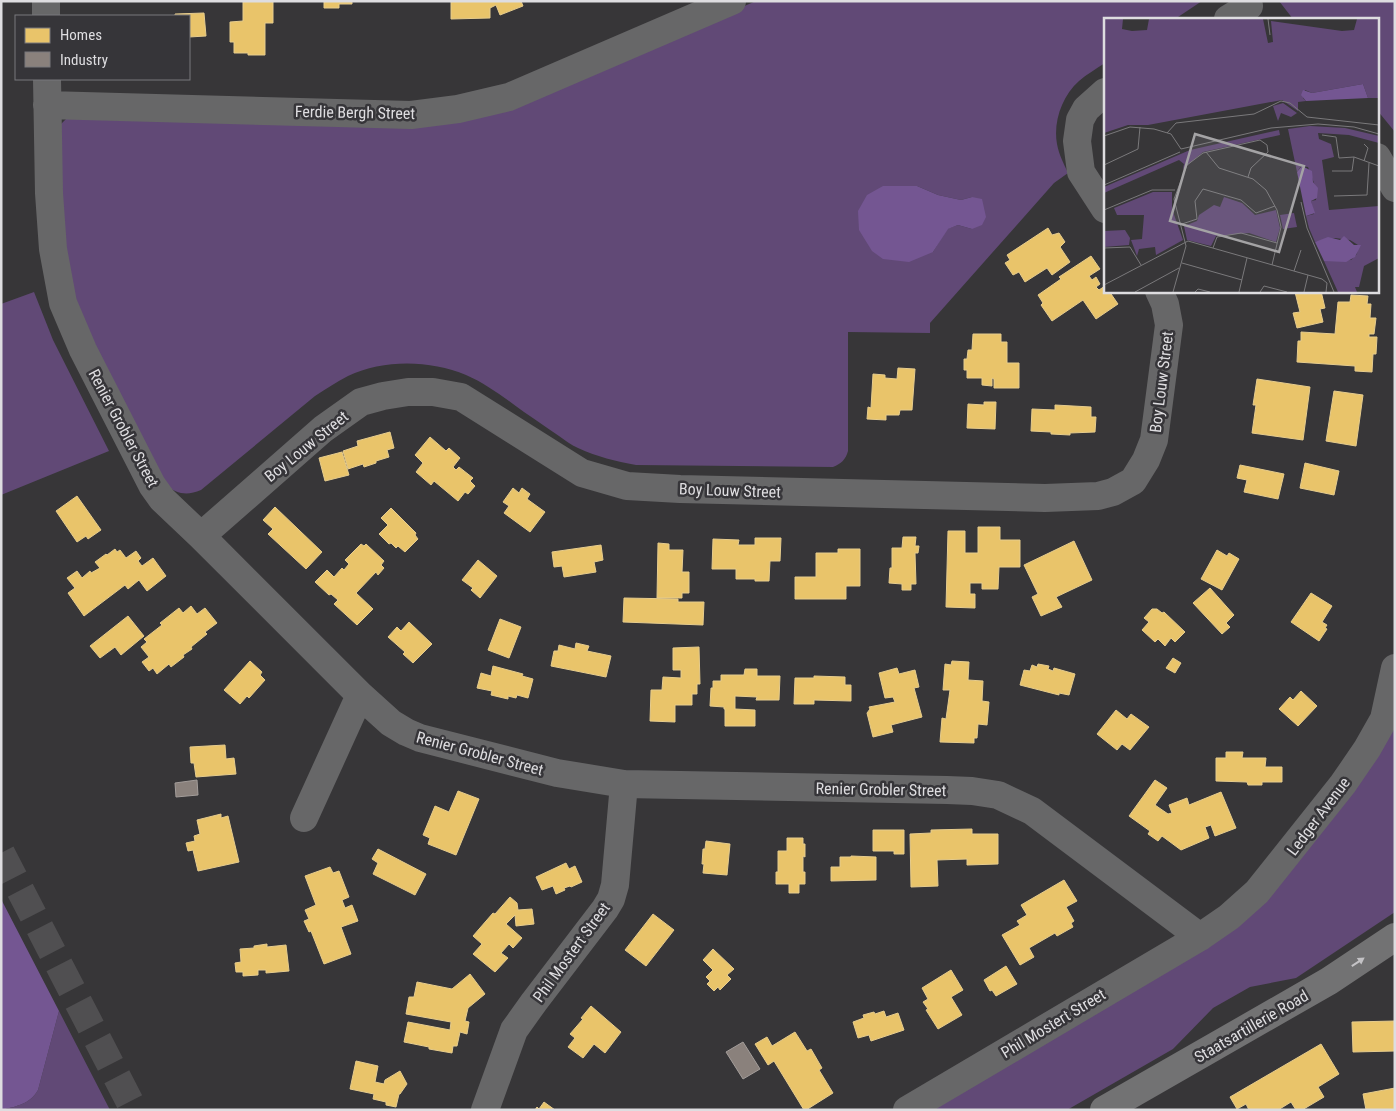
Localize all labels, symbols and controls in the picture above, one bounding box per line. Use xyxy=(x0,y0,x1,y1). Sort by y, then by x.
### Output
legend xyxy=(15,15,190,80)
inset map xyxy=(1104,18,1378,292)
text: Homes xyxy=(60,26,102,44)
text: Industry xyxy=(60,51,108,69)
street label: Ferdie Bergh Street xyxy=(295,102,416,123)
street label: Boy Louw Street xyxy=(1146,330,1177,434)
street label: Renier Grobler Street xyxy=(84,366,163,491)
street label: Boy Louw Street xyxy=(261,407,352,486)
street label: Boy Louw Street xyxy=(679,479,782,502)
street label: Renier Grobler Street xyxy=(414,727,546,780)
street label: Ledger Avenue xyxy=(1283,773,1354,859)
street label: Renier Grobler Street xyxy=(815,779,947,800)
street label: Phil Mostert Street xyxy=(529,899,614,1006)
one-way arrow xyxy=(1351,957,1364,967)
street label: Phil Mostert Street xyxy=(998,985,1109,1062)
street label: Staatsartillerie Road xyxy=(1191,986,1312,1067)

